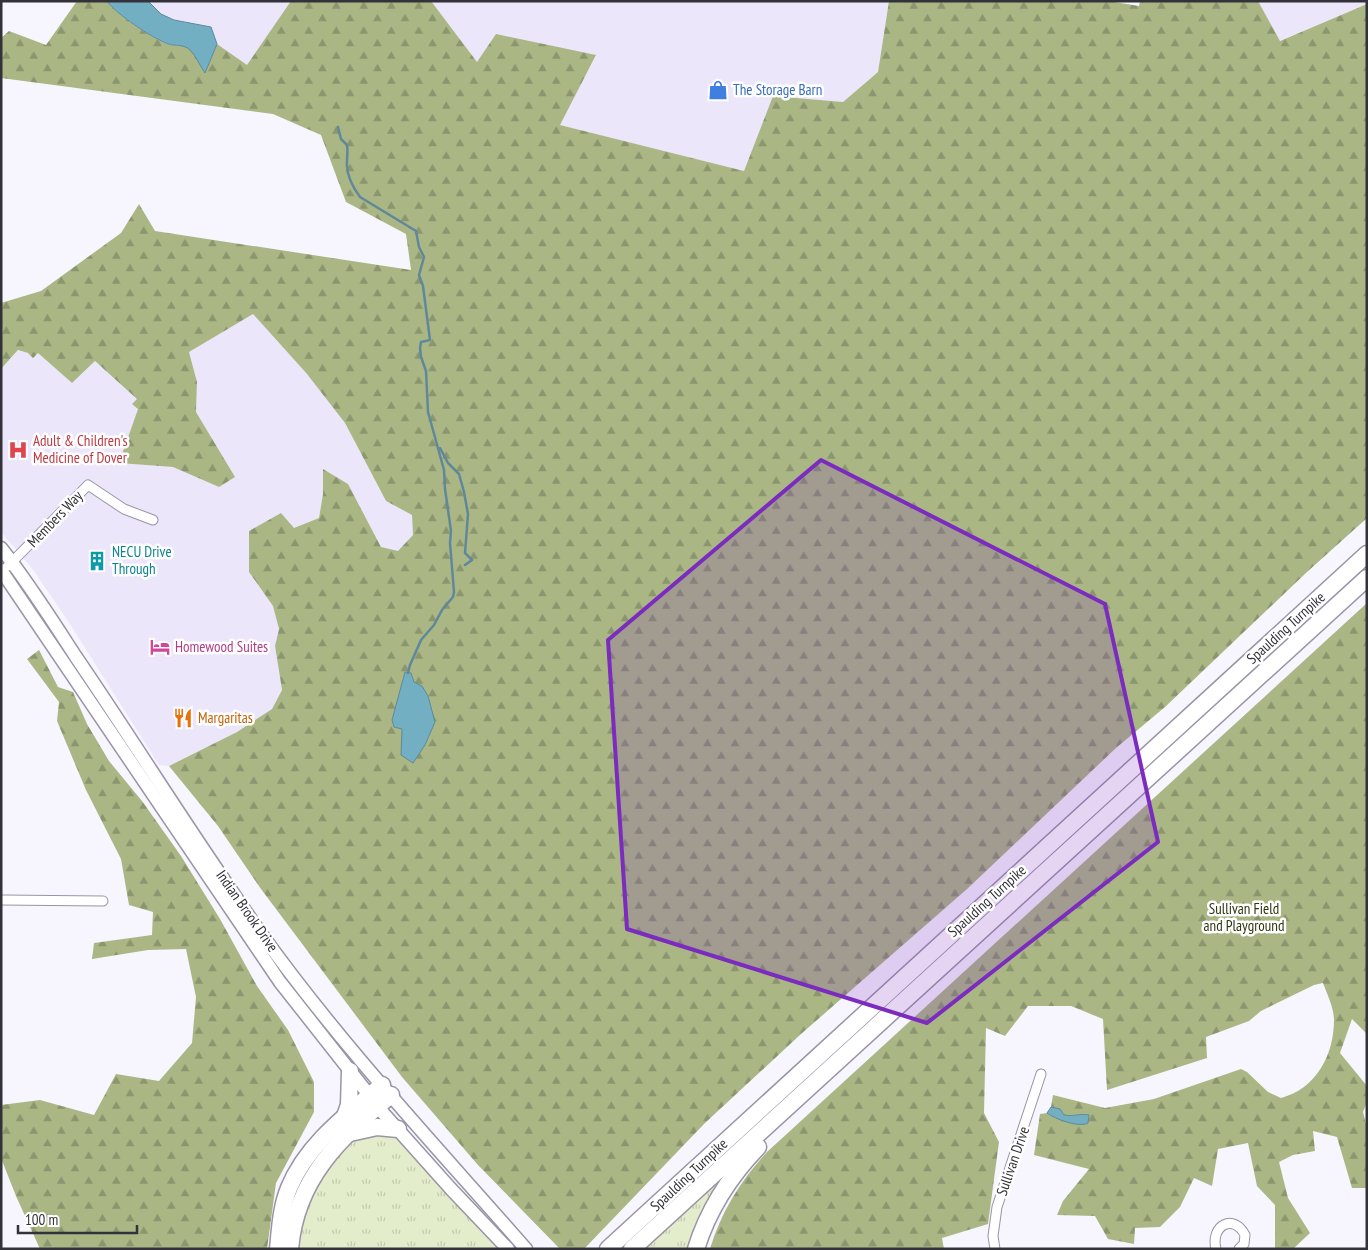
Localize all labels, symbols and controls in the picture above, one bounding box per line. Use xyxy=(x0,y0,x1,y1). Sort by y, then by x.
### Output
shop icon: The Storage Barn xyxy=(707,79,729,101)
place label: The Storage Barn xyxy=(733,80,822,99)
place label: Adult & Children's Medicine of Dover xyxy=(33,431,128,467)
hospital icon: Adult & Children's Medicine of Dover xyxy=(7,439,29,461)
street label: Members Way xyxy=(23,486,87,551)
place label: NECU Drive Through xyxy=(112,542,172,578)
building icon: NECU Drive Through xyxy=(86,550,108,572)
street label: Spaulding Turnpike xyxy=(1243,587,1329,668)
hotel icon: Homewood Suites xyxy=(149,636,171,658)
place label: Homewood Suites xyxy=(175,637,268,656)
restaurant icon: Margaritas xyxy=(172,707,194,729)
place label: Margaritas xyxy=(198,708,253,727)
street label: Spaulding Turnpike xyxy=(944,860,1030,941)
street label: Indian Brook Drive xyxy=(212,866,283,955)
park label: Sullivan Field and Playground xyxy=(1204,899,1284,935)
street label: Sullivan Drive xyxy=(992,1124,1033,1198)
street label: Spaulding Turnpike xyxy=(646,1134,731,1215)
scale bar xyxy=(18,1202,136,1234)
text: 100 m xyxy=(25,1210,58,1229)

